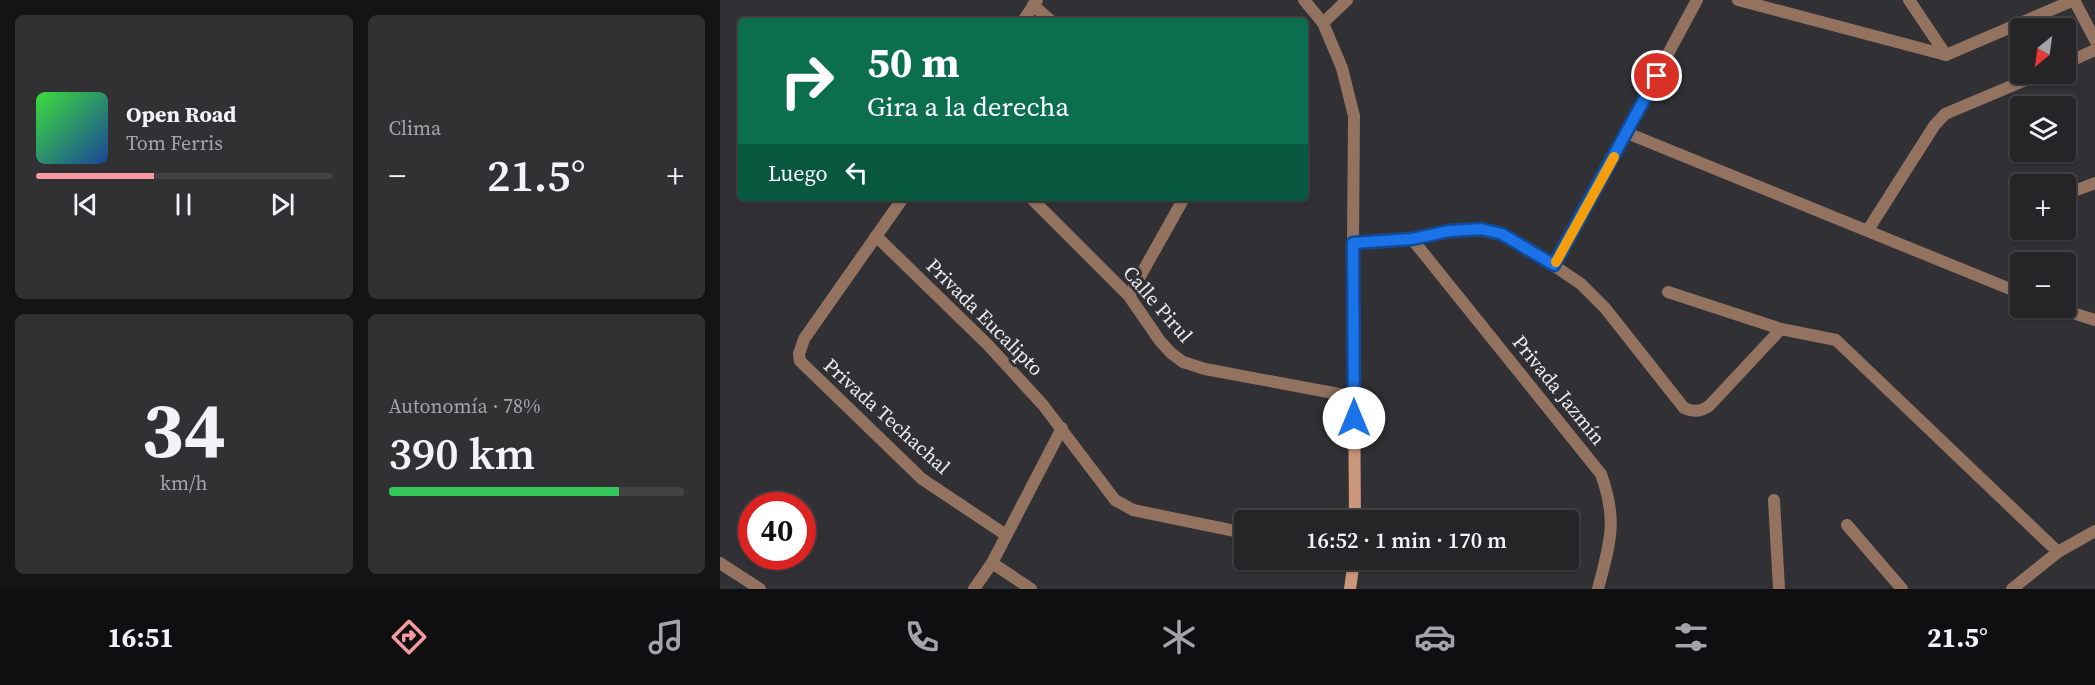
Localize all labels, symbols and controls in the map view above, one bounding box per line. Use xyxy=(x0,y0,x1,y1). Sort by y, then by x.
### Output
north arrow xyxy=(2010,18,2076,84)
map controls xyxy=(2010,18,2076,318)
text: 50 m xyxy=(867,33,960,91)
icon: right xyxy=(768,42,846,120)
pin xyxy=(1631,50,1682,101)
icon: arrive xyxy=(1640,59,1673,92)
text: Gira a la derecha xyxy=(867,88,1069,125)
button: layers xyxy=(2010,96,2076,162)
text: Open Road xyxy=(126,99,236,129)
text: Clima xyxy=(389,114,441,142)
text: Tom Ferris xyxy=(126,129,223,157)
text: 21.5° xyxy=(487,144,585,206)
text: − xyxy=(389,153,406,198)
text: + xyxy=(667,153,684,198)
icon: left xyxy=(840,156,873,189)
text: Luego xyxy=(768,158,828,188)
button: + xyxy=(2010,174,2076,240)
icon: previous xyxy=(69,188,102,221)
icon: pause xyxy=(167,188,200,221)
icon: next xyxy=(266,188,299,221)
street label: Privada Eucalipto xyxy=(920,252,1050,382)
button: − xyxy=(2010,252,2076,318)
street label: Calle Pirul xyxy=(1117,259,1199,349)
street label: Privada Jazmín xyxy=(1506,329,1612,451)
street label: Privada Techachal xyxy=(818,352,956,480)
text: 34 xyxy=(141,376,226,483)
position arrow xyxy=(1322,386,1386,450)
text: Autonomía · 78% xyxy=(389,392,541,420)
text: 390 km xyxy=(389,422,535,484)
text: km/h xyxy=(160,469,208,497)
speed limit sign: 40 xyxy=(738,492,816,570)
text: 16:52 · 1 min · 170 m xyxy=(1306,525,1507,555)
icon: directions xyxy=(388,616,430,658)
icon: music xyxy=(645,616,687,658)
icon: phone xyxy=(901,616,943,658)
icon: climate xyxy=(1158,616,1200,658)
icon: car xyxy=(1414,616,1456,658)
icon: filters xyxy=(1670,616,1712,658)
text: 16:51 xyxy=(107,619,174,656)
text: 21.5° xyxy=(1927,619,1988,656)

